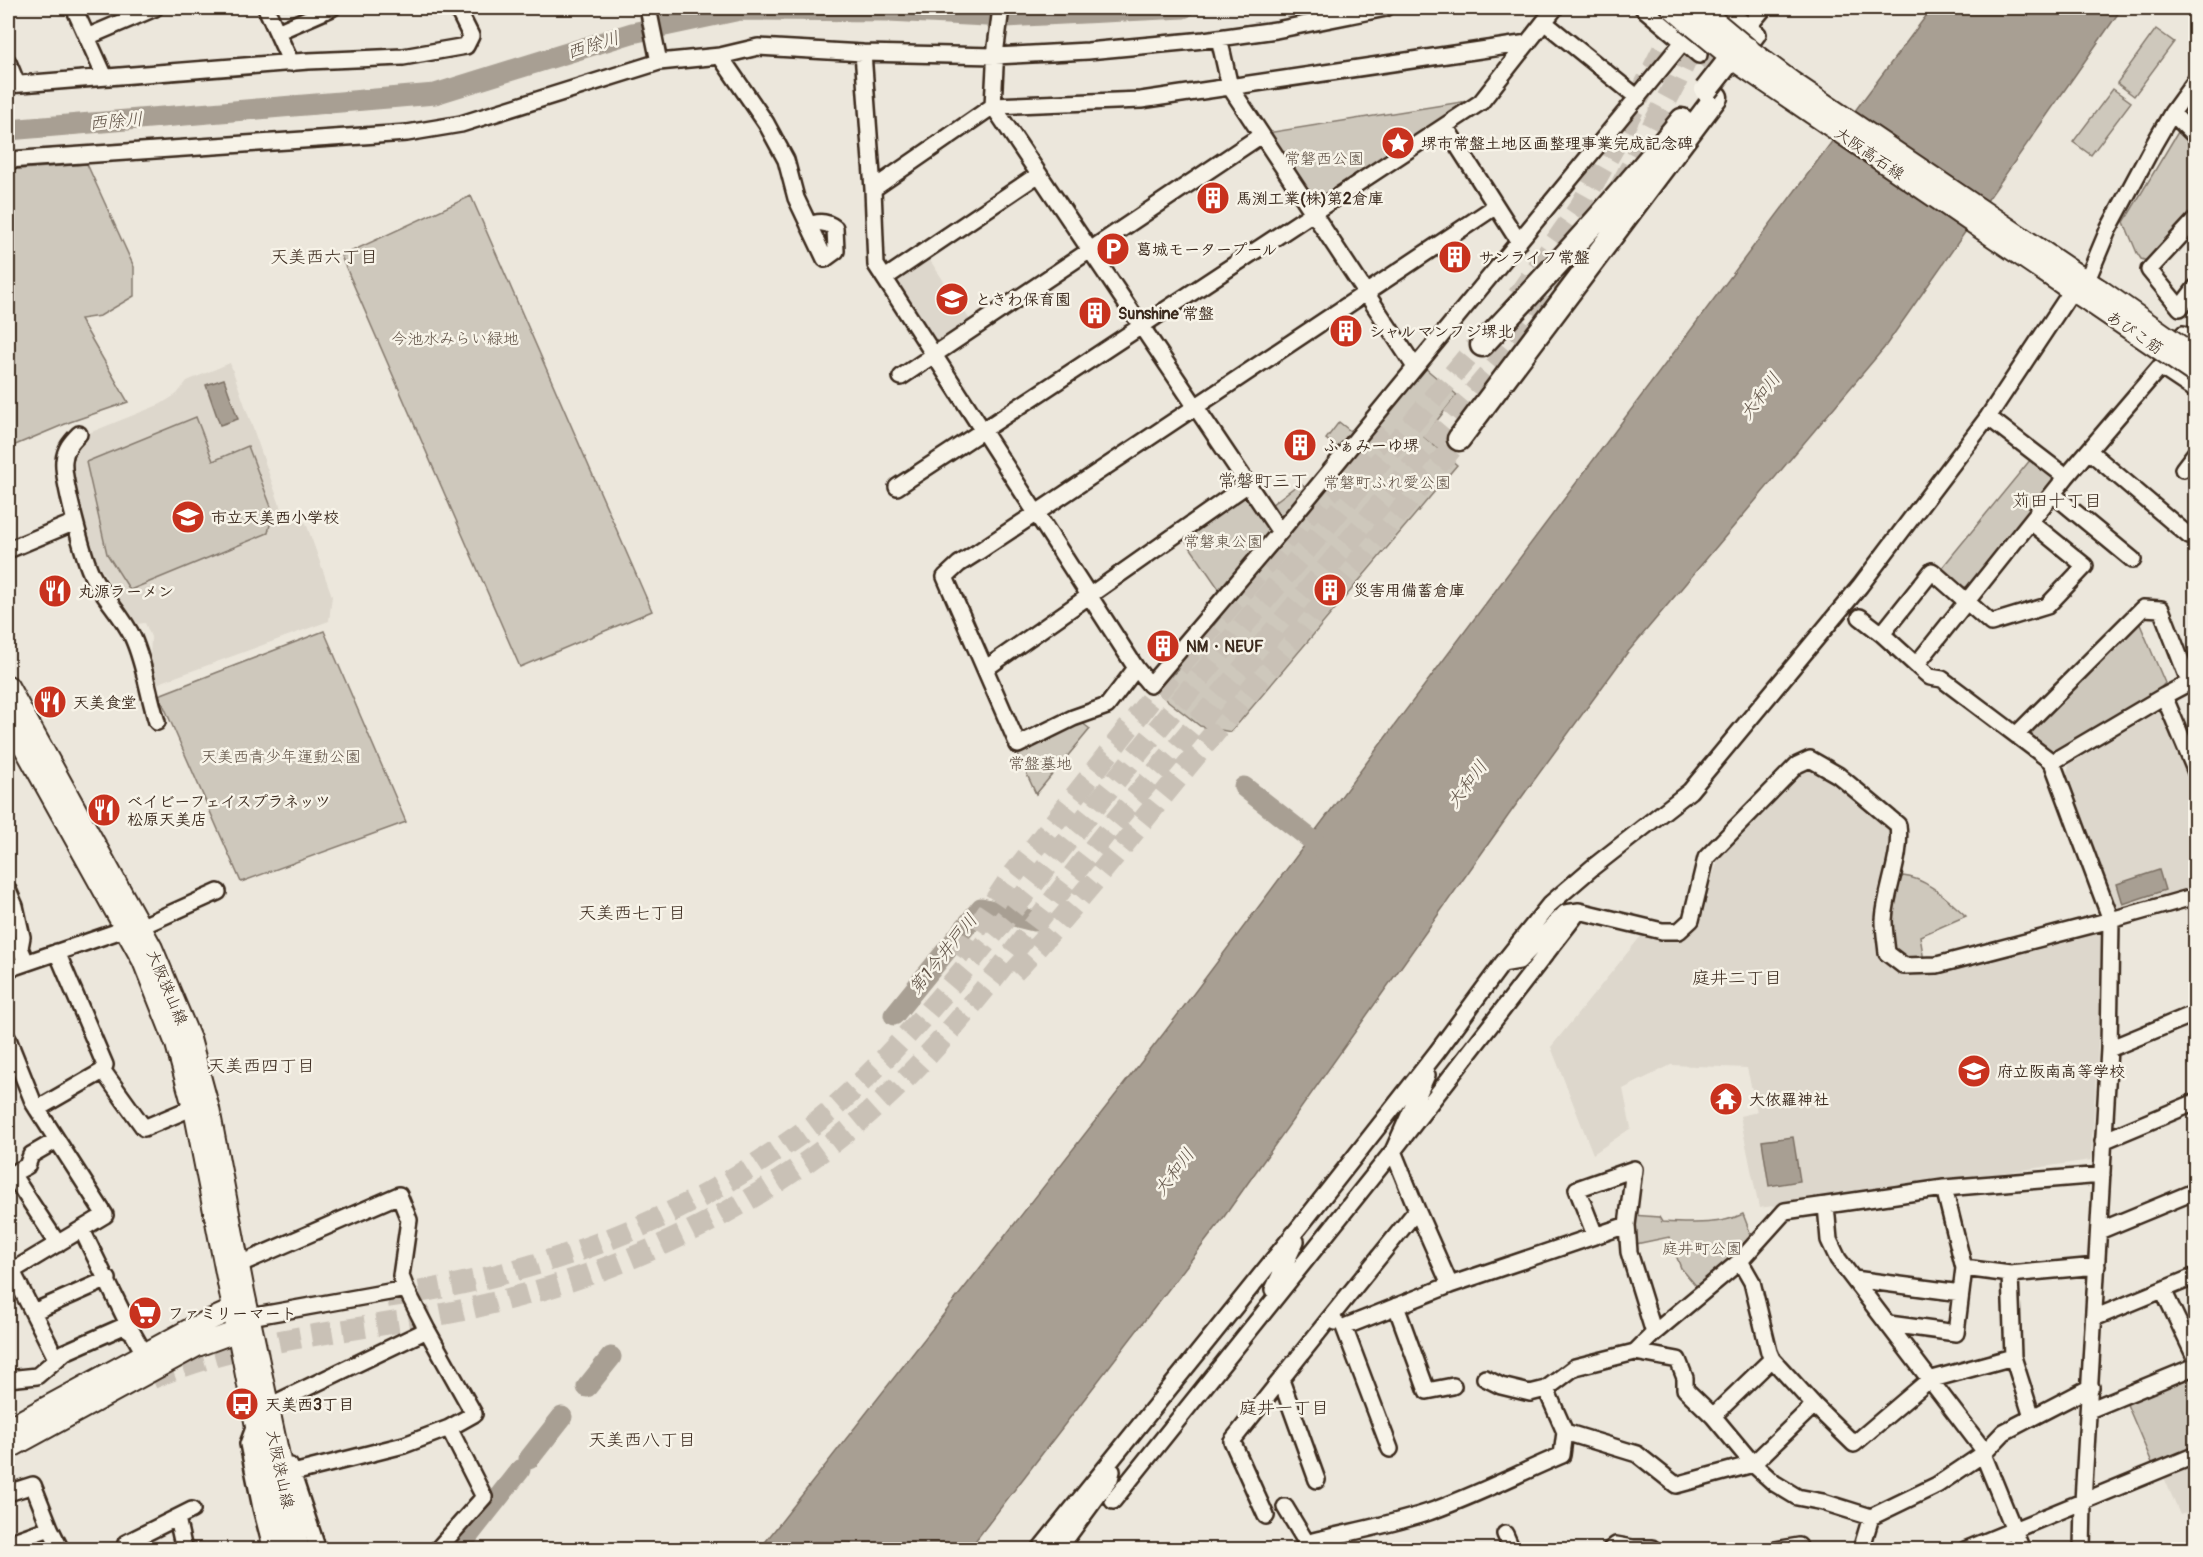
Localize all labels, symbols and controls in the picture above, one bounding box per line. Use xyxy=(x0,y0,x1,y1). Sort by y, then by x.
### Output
water label: 西除川 xyxy=(564,27,622,64)
water label: 西除川 xyxy=(88,108,144,135)
street label: 大阪高石線 xyxy=(1831,123,1908,184)
place icon: 堺市常盤土地区画整理事業完成記念碑 xyxy=(1380,125,1416,161)
place label: 堺市常盤土地区画整理事業完成記念碑 xyxy=(1421,134,1693,154)
park label: 常磐西公園 xyxy=(1284,149,1364,169)
building icon: 馬渕工業(株)第2倉庫 xyxy=(1195,180,1231,216)
place label: 馬渕工業(株)第2倉庫 xyxy=(1236,189,1384,209)
parking icon: 葛城モータープール xyxy=(1095,231,1131,267)
building icon: サンライフ常盤 xyxy=(1437,239,1473,275)
place label: 葛城モータープール xyxy=(1136,240,1278,260)
district label: 天美西六丁目 xyxy=(270,246,378,269)
place label: サンライフ常盤 xyxy=(1478,248,1590,268)
school or university icon: ときわ保育園 xyxy=(934,281,970,317)
place label: ときわ保育園 xyxy=(975,290,1071,310)
building icon: Sunshine 常盤 xyxy=(1077,295,1113,331)
place label: Sunshine 常盤 xyxy=(1118,304,1214,324)
street label: あびこ筋 xyxy=(2102,307,2167,359)
building icon: シャルマンフジ堺北 xyxy=(1328,313,1364,349)
place label: シャルマンフジ堺北 xyxy=(1369,322,1513,342)
park label: 今池水みらい緑地 xyxy=(391,329,519,349)
water label: 大和川 xyxy=(1735,368,1786,425)
building icon: ふぁみーゆ堺 xyxy=(1282,427,1318,463)
place label: ふぁみーゆ堺 xyxy=(1323,436,1419,456)
district label: 常磐町三丁 xyxy=(1218,470,1308,493)
park label: 常磐町ふれ愛公園 xyxy=(1323,473,1451,493)
district label: 苅田十丁目 xyxy=(2012,490,2102,513)
school or university icon: 市立天美西小学校 xyxy=(170,499,206,535)
place label: 市立天美西小学校 xyxy=(211,508,339,528)
park label: 常磐東公園 xyxy=(1183,532,1263,552)
building icon: 災害用備蓄倉庫 xyxy=(1312,572,1348,608)
restaurant icon: 丸源ラーメン xyxy=(37,573,73,609)
place label: 災害用備蓄倉庫 xyxy=(1353,581,1465,601)
place label: 丸源ラーメン xyxy=(78,582,174,602)
building icon: NM・NEUF xyxy=(1145,628,1181,664)
place label: NM・NEUF xyxy=(1186,637,1264,657)
restaurant icon: 天美食堂 xyxy=(32,684,68,720)
place label: 天美食堂 xyxy=(73,693,137,713)
park label: 天美西青少年運動公園 xyxy=(201,747,361,767)
park label: 常盤墓地 xyxy=(1008,754,1072,774)
water label: 大和川 xyxy=(1442,756,1493,813)
restaurant icon: ベイビーフェイスプラネッツ 松原天美店 xyxy=(86,792,122,828)
place label: ベイビーフェイスプラネッツ 松原天美店 xyxy=(127,792,331,830)
district label: 天美西七丁目 xyxy=(578,902,686,925)
water label: 第1今井戸川 xyxy=(904,909,983,999)
street label: 大阪狭山線 xyxy=(142,947,192,1028)
district label: 庭井二丁目 xyxy=(1692,967,1782,990)
school or university icon: 府立阪南高等学校 xyxy=(1956,1053,1992,1089)
district label: 天美西四丁目 xyxy=(207,1055,315,1078)
place label: 府立阪南高等学校 xyxy=(1997,1062,2125,1082)
temple icon: 大依羅神社 xyxy=(1708,1081,1744,1117)
place label: 大依羅神社 xyxy=(1749,1090,1829,1110)
water label: 大和川 xyxy=(1149,1144,1200,1201)
park label: 庭井町公園 xyxy=(1662,1239,1742,1259)
supermarket icon: ファミリーマート xyxy=(127,1295,163,1331)
place label: ファミリーマート xyxy=(168,1304,297,1324)
bus stop icon: 天美西3丁目 xyxy=(224,1386,260,1422)
place label: 天美西3丁目 xyxy=(265,1395,354,1415)
district label: 庭井一丁目 xyxy=(1239,1397,1329,1420)
street label: 大阪狭山線 xyxy=(262,1428,298,1510)
district label: 天美西八丁目 xyxy=(588,1429,696,1452)

